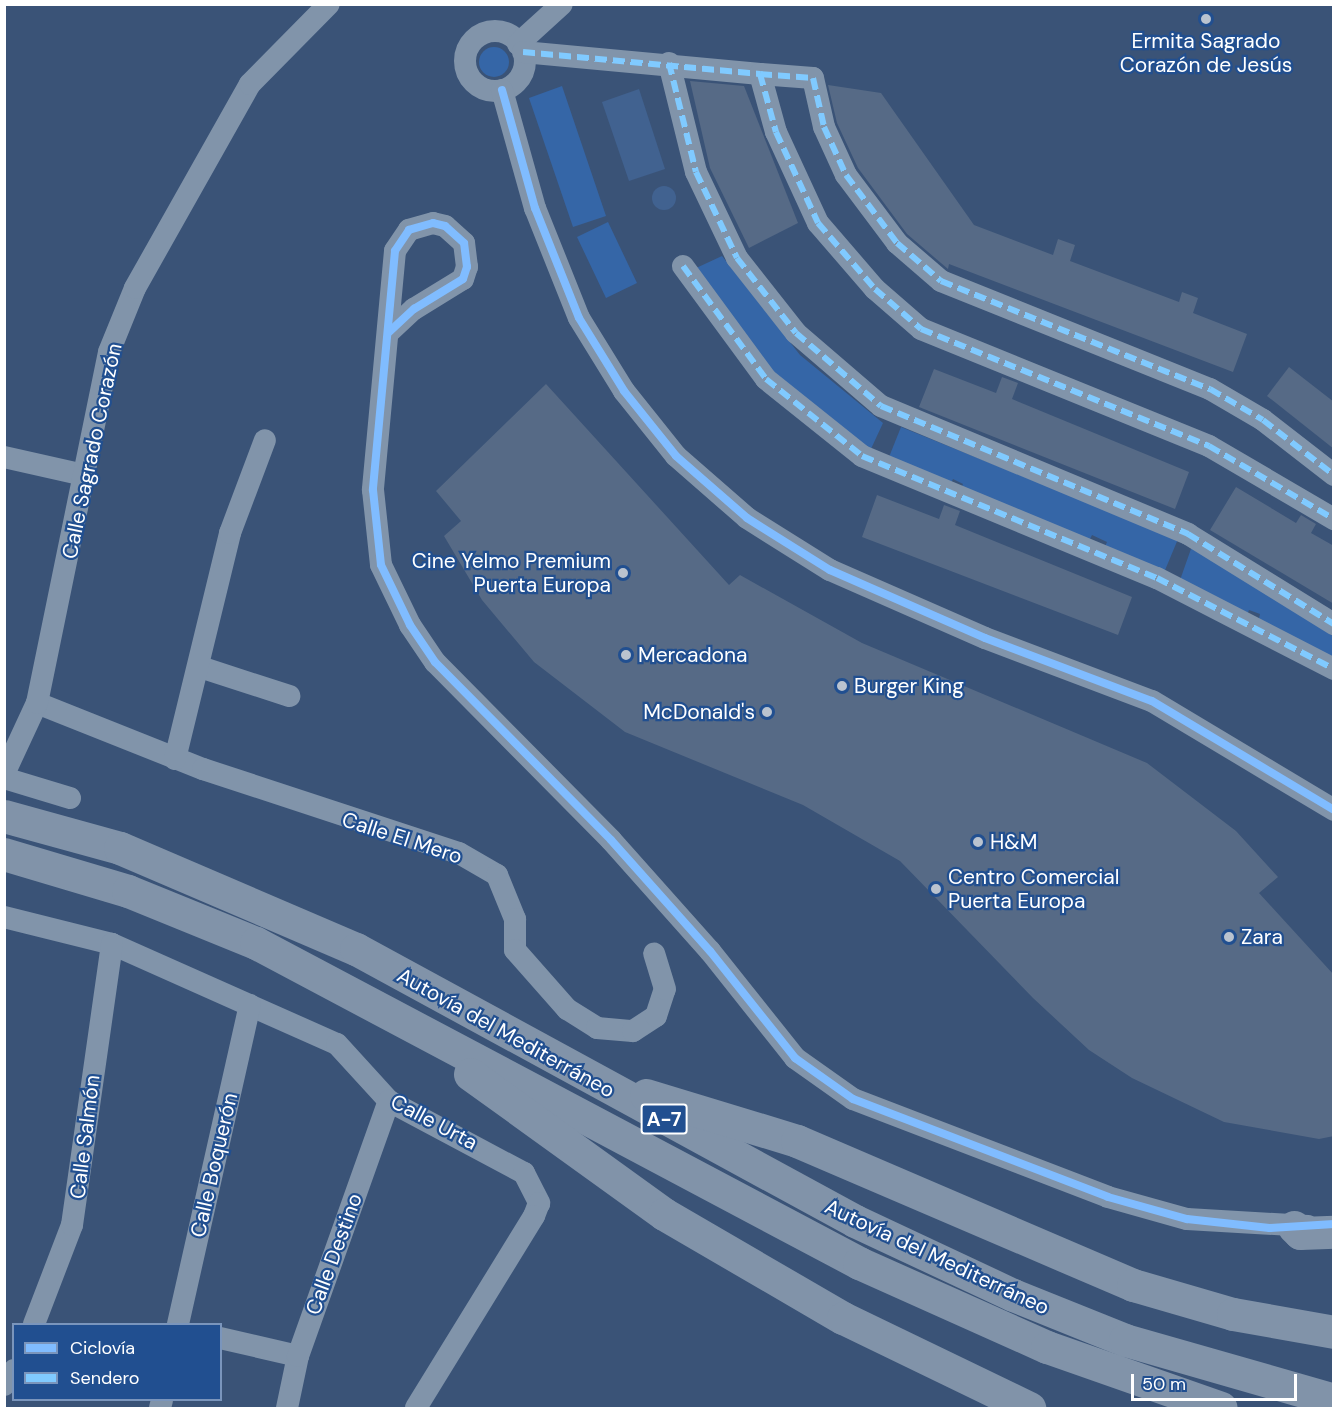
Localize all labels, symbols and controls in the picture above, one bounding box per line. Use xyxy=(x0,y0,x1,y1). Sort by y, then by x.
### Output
marker: Ermita Sagrado Corazón de Jesús xyxy=(1199,12,1213,26)
place label: Ermita Sagrado Corazón de Jesús xyxy=(1120,28,1292,78)
street label: Calle Sagrado Corazón xyxy=(57,341,127,561)
place label: Cine Yelmo Premium Puerta Europa xyxy=(412,548,611,598)
marker: Cine Yelmo Premium Puerta Europa xyxy=(616,566,630,580)
place label: Mercadona xyxy=(638,642,747,668)
marker: Mercadona xyxy=(619,648,633,662)
place label: Burger King xyxy=(854,673,964,699)
marker: Burger King xyxy=(835,679,849,693)
place label: McDonald's xyxy=(643,699,755,725)
marker: McDonald's xyxy=(760,705,774,719)
street label: Calle El Mero xyxy=(339,807,465,869)
place label: H&M xyxy=(990,829,1037,855)
marker: H&M xyxy=(971,835,985,849)
place label: Centro Comercial Puerta Europa xyxy=(948,864,1119,914)
marker: Centro Comercial Puerta Europa xyxy=(929,882,943,896)
place label: Zara xyxy=(1241,924,1283,950)
marker: Zara xyxy=(1222,930,1236,944)
street label: Autovía del Mediterráneo xyxy=(393,963,619,1103)
street label: Calle Salmón xyxy=(65,1073,105,1201)
street label: Calle Urta xyxy=(386,1089,482,1155)
street label: Calle Boquerón xyxy=(185,1090,243,1240)
road number: A-7 xyxy=(640,1102,688,1136)
street label: Calle Destino xyxy=(300,1190,368,1318)
street label: Autovía del Mediterráneo xyxy=(821,1194,1053,1320)
legend xyxy=(12,1323,222,1401)
text: Ciclovía xyxy=(70,1336,135,1360)
scale bar xyxy=(1134,1362,1300,1400)
text: Sendero xyxy=(70,1366,140,1390)
text: 50 m xyxy=(1142,1372,1186,1396)

